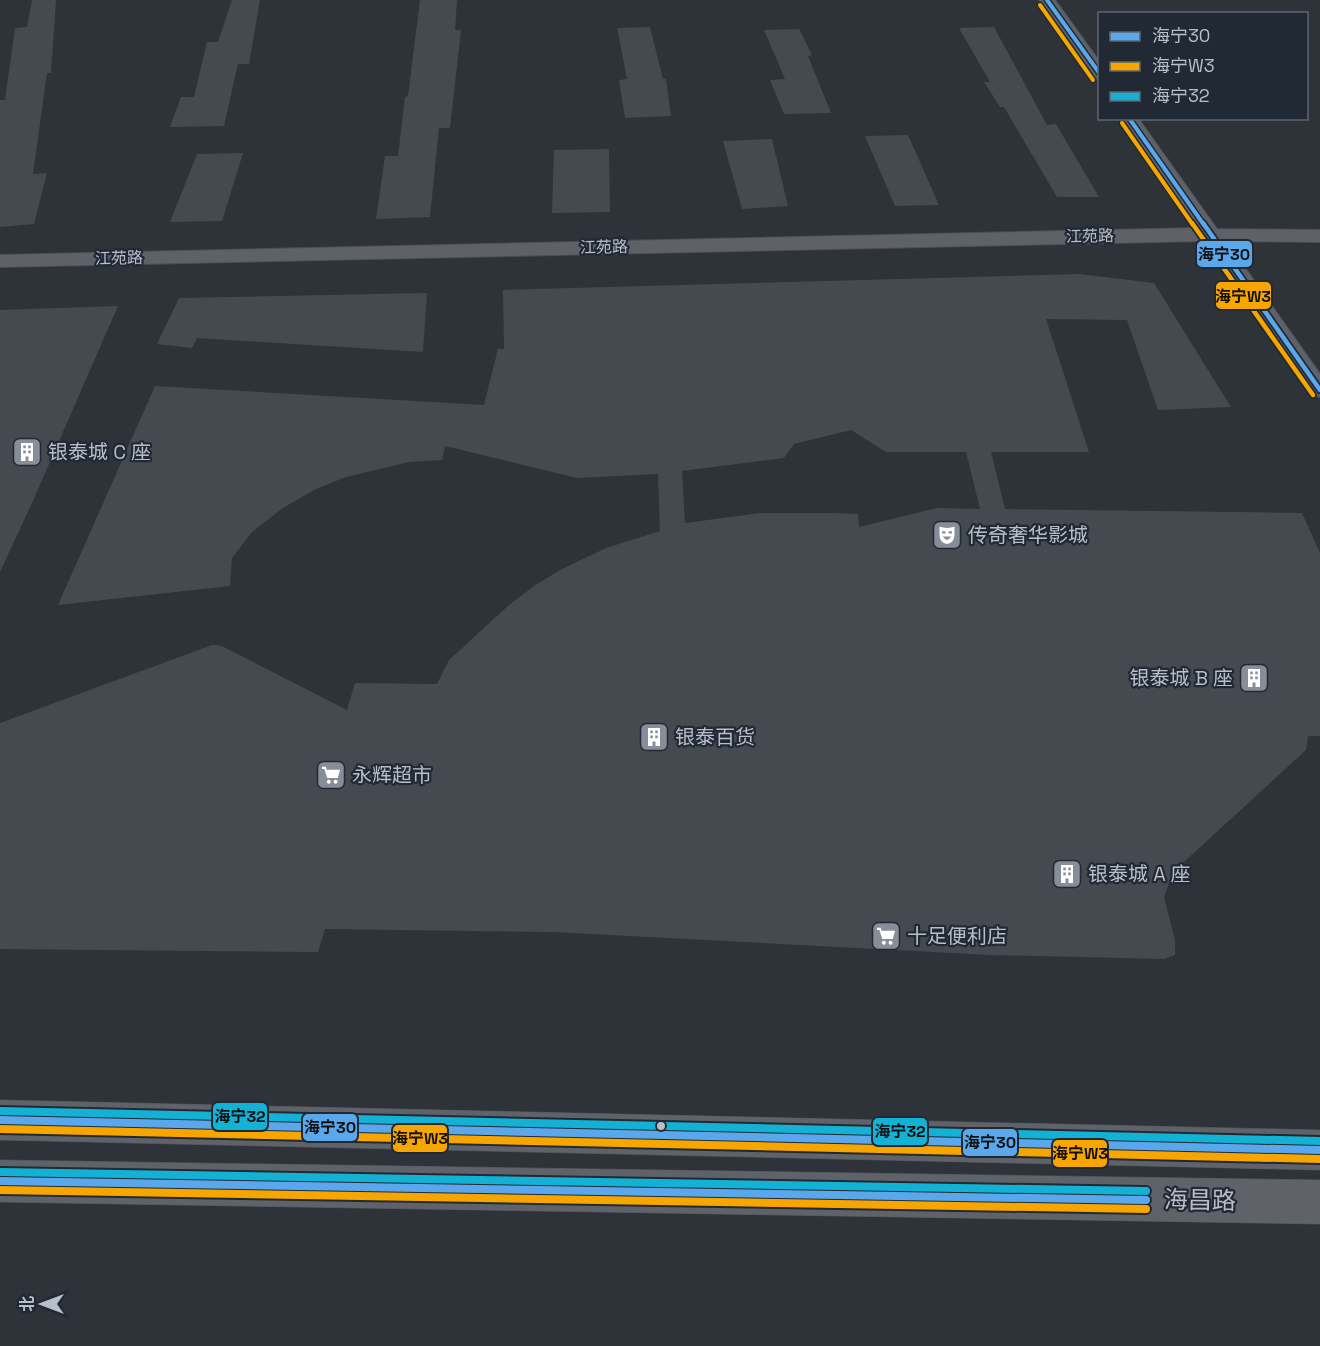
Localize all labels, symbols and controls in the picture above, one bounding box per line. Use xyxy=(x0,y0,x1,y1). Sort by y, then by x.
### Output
legend xyxy=(1098,12,1308,120)
text: 海宁30 xyxy=(1152,24,1210,47)
text: 海宁W3 xyxy=(1152,54,1215,77)
text: 海宁32 xyxy=(1152,84,1210,107)
street label: 江苑路 xyxy=(1066,225,1114,247)
street label: 江苑路 xyxy=(580,236,628,258)
line badge: 海宁30 xyxy=(1196,240,1253,268)
text: 海宁30 xyxy=(1198,244,1250,265)
street label: 江苑路 xyxy=(95,247,143,269)
line badge: 海宁W3 xyxy=(1215,281,1272,310)
text: 海宁W3 xyxy=(1215,286,1271,307)
building icon: 银泰城 C 座 xyxy=(11,436,43,468)
place label: 银泰城 C 座 xyxy=(48,439,151,465)
theatre icon: 传奇奢华影城 xyxy=(931,519,963,551)
place label: 传奇奢华影城 xyxy=(968,522,1088,548)
building icon: 银泰城 B 座 xyxy=(1238,662,1270,694)
place label: 银泰城 B 座 xyxy=(1130,665,1233,691)
building icon: 银泰百货 xyxy=(638,721,670,753)
place label: 银泰百货 xyxy=(675,724,755,750)
supermarket icon: 永辉超市 xyxy=(315,759,347,791)
place label: 永辉超市 xyxy=(352,762,432,788)
building icon: 银泰城 A 座 xyxy=(1051,858,1083,890)
place label: 银泰城 A 座 xyxy=(1088,861,1191,887)
supermarket icon: 十足便利店 xyxy=(870,920,902,952)
place label: 十足便利店 xyxy=(907,923,1007,949)
line badge: 海宁32 xyxy=(212,1102,268,1131)
text: 海宁32 xyxy=(214,1106,266,1127)
line badge: 海宁30 xyxy=(302,1113,358,1142)
text: 海宁30 xyxy=(304,1117,356,1138)
line badge: 海宁32 xyxy=(872,1117,928,1146)
unlabelled marker xyxy=(655,1120,667,1132)
text: 海宁32 xyxy=(874,1121,926,1142)
line badge: 海宁W3 xyxy=(392,1124,448,1153)
text: 海宁W3 xyxy=(392,1128,448,1149)
line badge: 海宁30 xyxy=(962,1128,1018,1157)
text: 海宁30 xyxy=(964,1132,1016,1153)
line badge: 海宁W3 xyxy=(1052,1139,1108,1168)
text: 海宁W3 xyxy=(1052,1143,1108,1164)
street label: 海昌路 xyxy=(1164,1184,1236,1216)
north arrow xyxy=(12,1274,72,1334)
text: 北 xyxy=(17,1296,38,1312)

